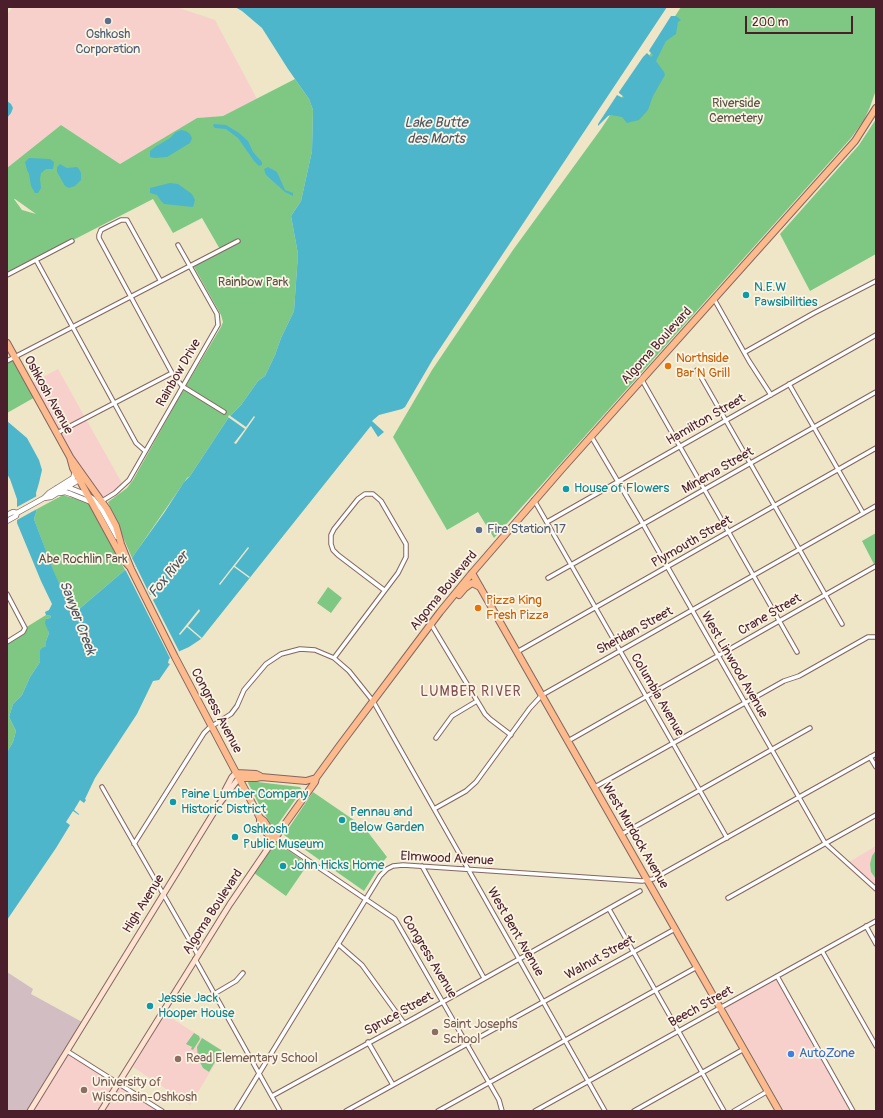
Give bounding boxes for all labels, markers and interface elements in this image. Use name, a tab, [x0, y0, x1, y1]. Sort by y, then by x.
scale bar	[747, 8, 855, 34]
text: 200 m	[752, 15, 788, 30]
marker: Oshkosh Corporation	[103, 16, 113, 26]
place label: Oshkosh Corporation	[76, 27, 140, 58]
park label: Riverside Cemetery	[709, 96, 763, 127]
water label: Lake Butte des Morts	[404, 115, 468, 148]
park label: Rainbow Park	[218, 275, 288, 291]
place label: N.E.W Pawsibilities	[754, 280, 817, 311]
marker: N.E.W Pawsibilities	[741, 290, 751, 300]
street label: Algoma Boulevard	[618, 304, 696, 388]
street label: Rainbow Drive	[153, 336, 205, 410]
place label: Northside Bar N Grill	[676, 351, 730, 382]
street label: Oshkosh Avenue	[20, 353, 76, 437]
marker: Northside Bar N Grill	[663, 361, 673, 371]
street label: Hamilton Street	[664, 391, 748, 449]
street label: Minerva Street	[679, 444, 757, 498]
place label: House of Flowers	[574, 481, 669, 497]
marker: House of Flowers	[561, 484, 571, 494]
street label: Plymouth Street	[649, 513, 735, 571]
place label: Fire Station 17	[487, 522, 566, 538]
marker: Fire Station 17	[474, 525, 484, 535]
street label: Algoma Boulevard	[407, 548, 481, 634]
water label: Fox River	[145, 549, 193, 601]
park label: Abe Rochlin Park	[38, 552, 128, 568]
water label: Sawyer Creek	[55, 579, 99, 657]
street label: Crane Street	[736, 591, 804, 639]
place label: Pizza King Fresh Pizza	[486, 593, 548, 624]
marker: Pizza King Fresh Pizza	[473, 603, 483, 613]
street label: Sheridan Street	[594, 604, 676, 658]
street label: West Linwood Avenue	[697, 609, 771, 721]
street label: Columbia Avenue	[627, 651, 687, 739]
street label: Congress Avenue	[187, 666, 245, 756]
district label: LUMBER RIVER	[420, 684, 522, 700]
street label: West Murdock Avenue	[598, 780, 672, 892]
place label: Paine Lumber Company Historic District	[181, 787, 308, 818]
marker: Paine Lumber Company Historic District	[168, 797, 178, 807]
place label: Pennau and Below Garden	[350, 805, 424, 836]
marker: Pennau and Below Garden	[337, 815, 347, 825]
place label: Oshkosh Public Museum	[243, 822, 324, 853]
marker: Oshkosh Public Museum	[230, 832, 240, 842]
street label: Elmwood Avenue	[400, 849, 494, 869]
place label: John Hicks Home	[291, 858, 384, 874]
marker: John Hicks Home	[278, 861, 288, 871]
street label: Algoma Boulevard	[180, 867, 246, 957]
street label: High Avenue	[120, 872, 168, 936]
street label: West Bent Avenue	[483, 885, 547, 979]
street label: Congress Avenue	[398, 913, 460, 1001]
street label: Walnut Street	[562, 932, 638, 984]
street label: Beech Street	[666, 983, 736, 1031]
street label: Spruce Street	[362, 989, 436, 1039]
place label: Jessie Jack Hooper House	[158, 991, 234, 1022]
marker: Jessie Jack Hooper House	[145, 1001, 155, 1011]
place label: Saint Josephs School	[443, 1017, 518, 1048]
marker: Saint Josephs School	[430, 1027, 440, 1037]
place label: AutoZone	[799, 1046, 855, 1062]
marker: AutoZone	[786, 1049, 796, 1059]
place label: Read Elementary School	[186, 1051, 318, 1067]
marker: Read Elementary School	[173, 1054, 183, 1064]
place label: University of Wisconsin-Oshkosh	[92, 1075, 197, 1106]
marker: University of Wisconsin-Oshkosh	[79, 1085, 89, 1095]

